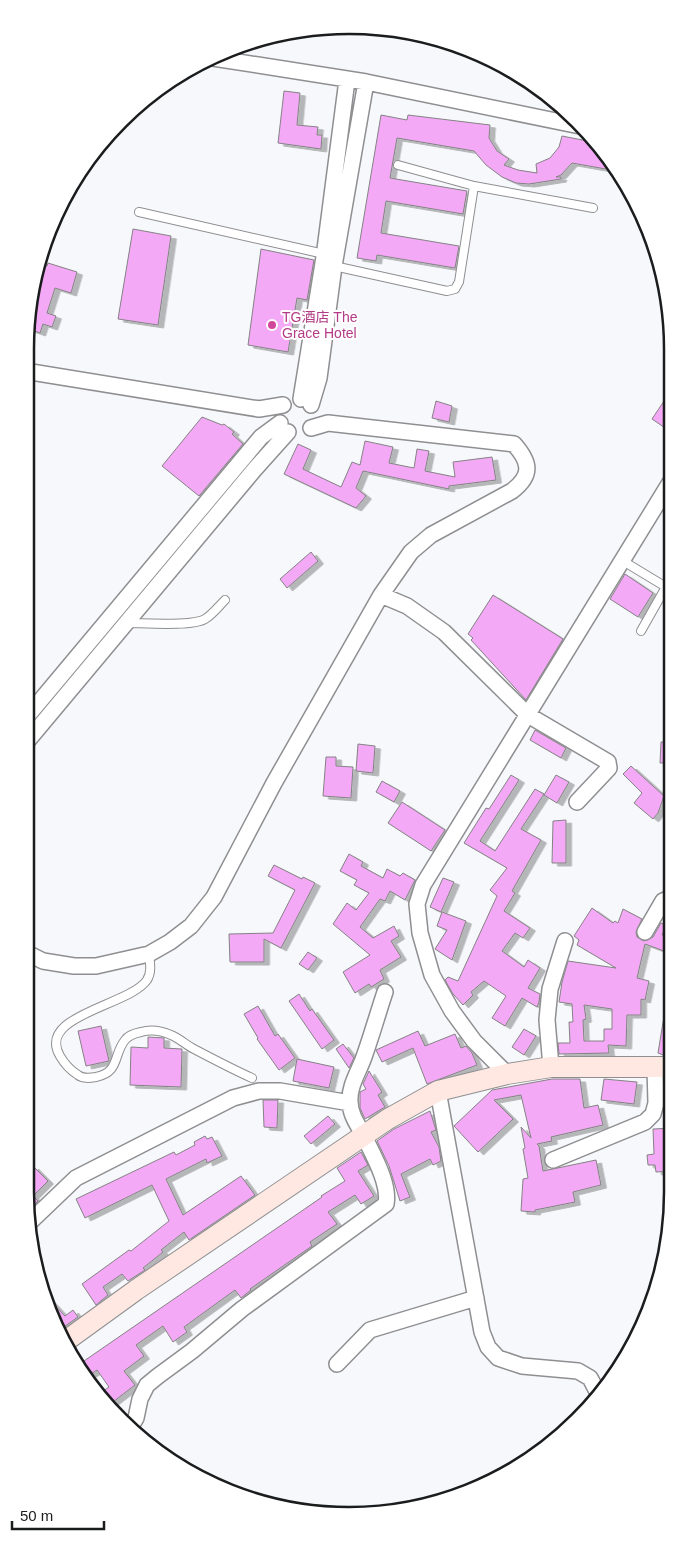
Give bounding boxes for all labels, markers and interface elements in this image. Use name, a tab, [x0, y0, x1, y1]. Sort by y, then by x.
place label: TG酒店 The Grace Hotel	[282, 309, 358, 341]
marker: TG酒店 The Grace Hotel	[266, 319, 278, 331]
scale bar	[12, 1498, 105, 1530]
text: 50 m	[20, 1507, 53, 1524]

